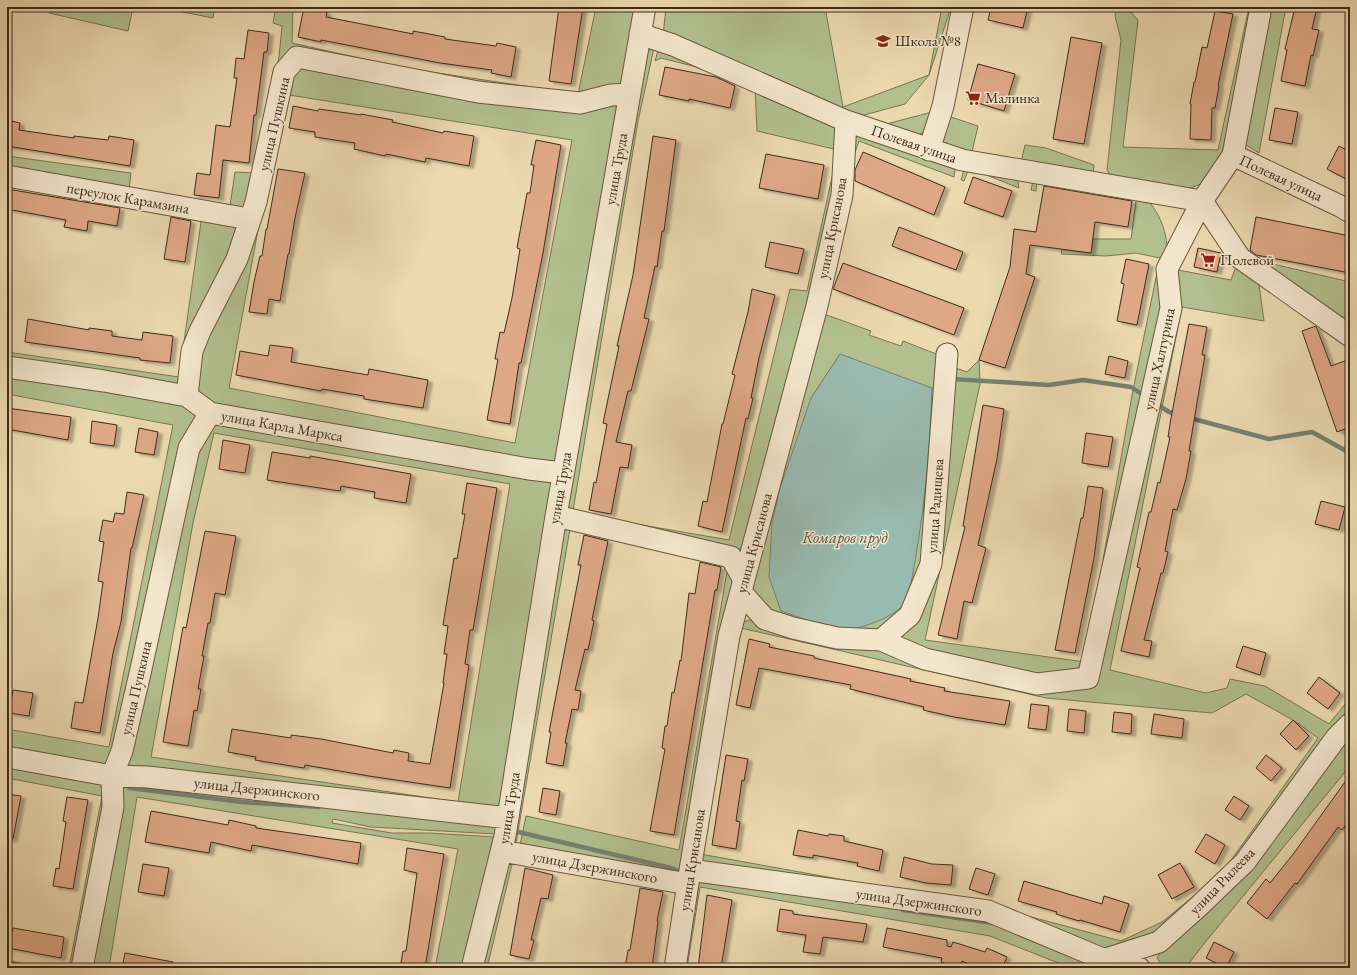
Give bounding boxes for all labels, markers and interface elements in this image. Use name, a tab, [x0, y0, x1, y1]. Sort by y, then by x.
place label: Школа №8	[895, 31, 961, 50]
school or university icon: Школа №8	[874, 32, 892, 50]
street label: улица Пушкина	[253, 75, 294, 173]
place label: Малинка	[985, 88, 1040, 107]
supermarket icon: Малинка	[964, 89, 982, 107]
street label: Полевая улица	[869, 120, 960, 167]
street label: улица Труда	[600, 131, 631, 207]
street label: Полевая улица	[1237, 150, 1326, 205]
street label: улица Крисанова	[812, 175, 851, 280]
street label: переулок Карамзина	[65, 177, 191, 218]
place label: Полевой	[1220, 250, 1274, 269]
supermarket icon: Полевой	[1199, 251, 1217, 269]
street label: улица Халтурина	[1138, 306, 1179, 412]
street label: улица Карла Маркса	[220, 405, 344, 446]
street label: улица Труда	[544, 450, 575, 526]
street label: улица Радищева	[922, 458, 947, 554]
street label: улица Крисанова	[731, 491, 776, 595]
water label: Комаров пруд	[801, 527, 888, 548]
street label: улица Пушкина	[115, 639, 156, 737]
street label: улица Труда	[493, 770, 524, 845]
street label: улица Дзержинского	[193, 772, 321, 805]
street label: улица Крисанова	[674, 808, 709, 912]
street label: улица Рылеева	[1185, 843, 1259, 918]
street label: улица Дзержинского	[531, 846, 659, 887]
street label: улица Дзержинского	[855, 883, 983, 920]

